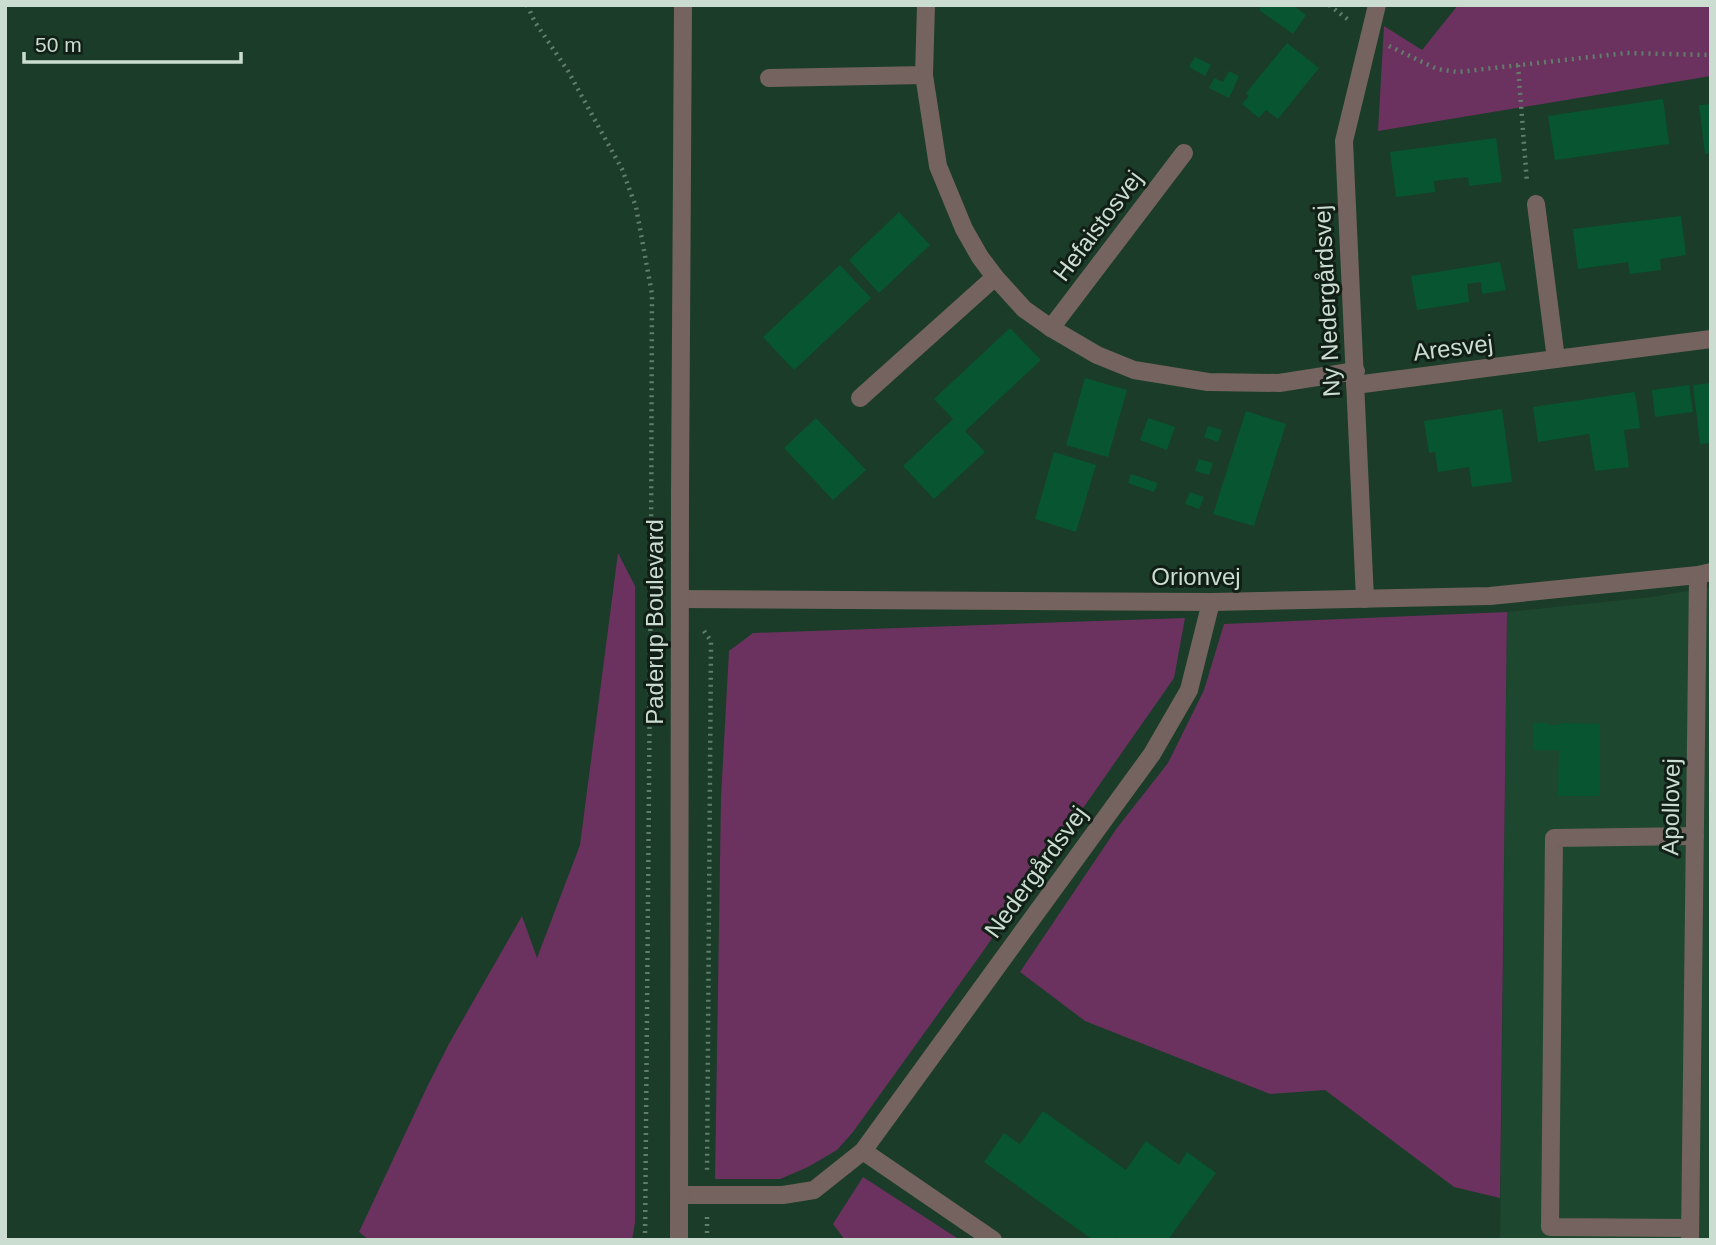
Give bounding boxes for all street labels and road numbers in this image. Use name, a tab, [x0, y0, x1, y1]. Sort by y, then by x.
street label: Hefaistosvej	[1047, 165, 1148, 286]
street label: Ny Nedergårdsvej	[1308, 204, 1345, 398]
street label: Aresvej	[1412, 329, 1494, 366]
street label: Paderup Boulevard	[641, 519, 668, 725]
street label: Orionvej	[1151, 563, 1241, 590]
street label: Apollovej	[1656, 758, 1685, 856]
street label: Nedergårdsvej	[979, 801, 1092, 943]

